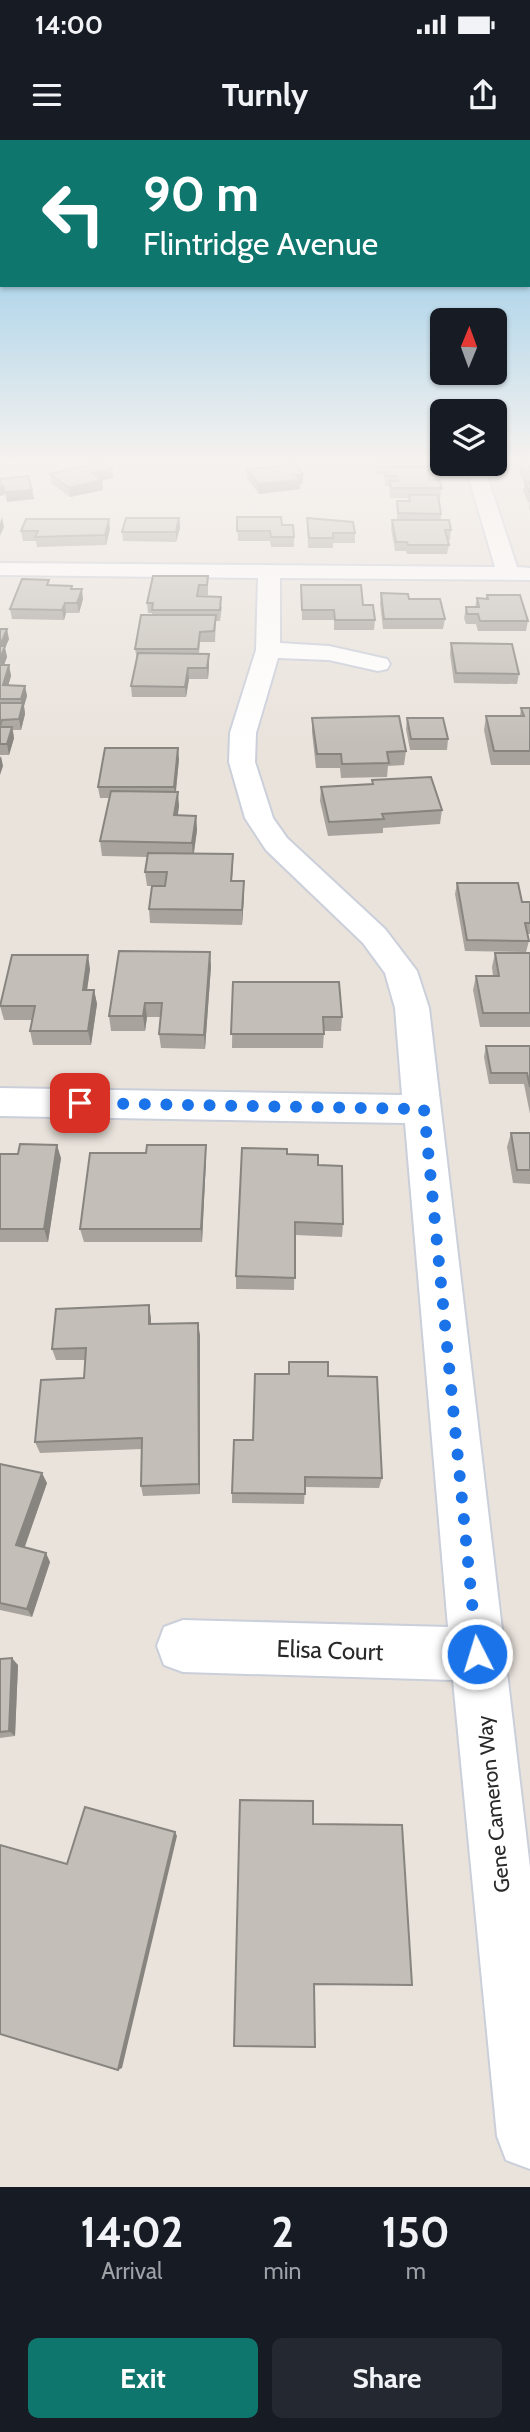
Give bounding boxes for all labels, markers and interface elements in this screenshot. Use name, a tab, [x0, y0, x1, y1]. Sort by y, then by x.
text: 14:00	[35, 9, 103, 41]
text: Turnly	[222, 75, 308, 114]
icon: menu	[28, 76, 66, 114]
icon: share	[464, 76, 502, 114]
text: 90 m	[143, 164, 259, 223]
icon: left	[28, 168, 119, 259]
text: Flintridge Avenue	[143, 224, 378, 263]
north arrow	[430, 308, 508, 385]
map controls	[430, 308, 507, 476]
button: layers	[430, 399, 507, 476]
pin	[50, 1073, 110, 1133]
icon: arrive	[61, 1084, 99, 1122]
position arrow	[440, 1617, 514, 1691]
street label: Elisa Court	[276, 1634, 384, 1666]
street label: Gene Cameron Way	[471, 1714, 515, 1894]
text: 14:02	[80, 2206, 183, 2258]
text: 2	[271, 2206, 294, 2258]
text: 150	[382, 2206, 450, 2258]
text: Arrival	[101, 2257, 162, 2285]
text: min	[264, 2257, 301, 2285]
text: m	[406, 2257, 426, 2285]
button: Exit	[28, 2338, 258, 2418]
button: Share	[272, 2338, 502, 2418]

